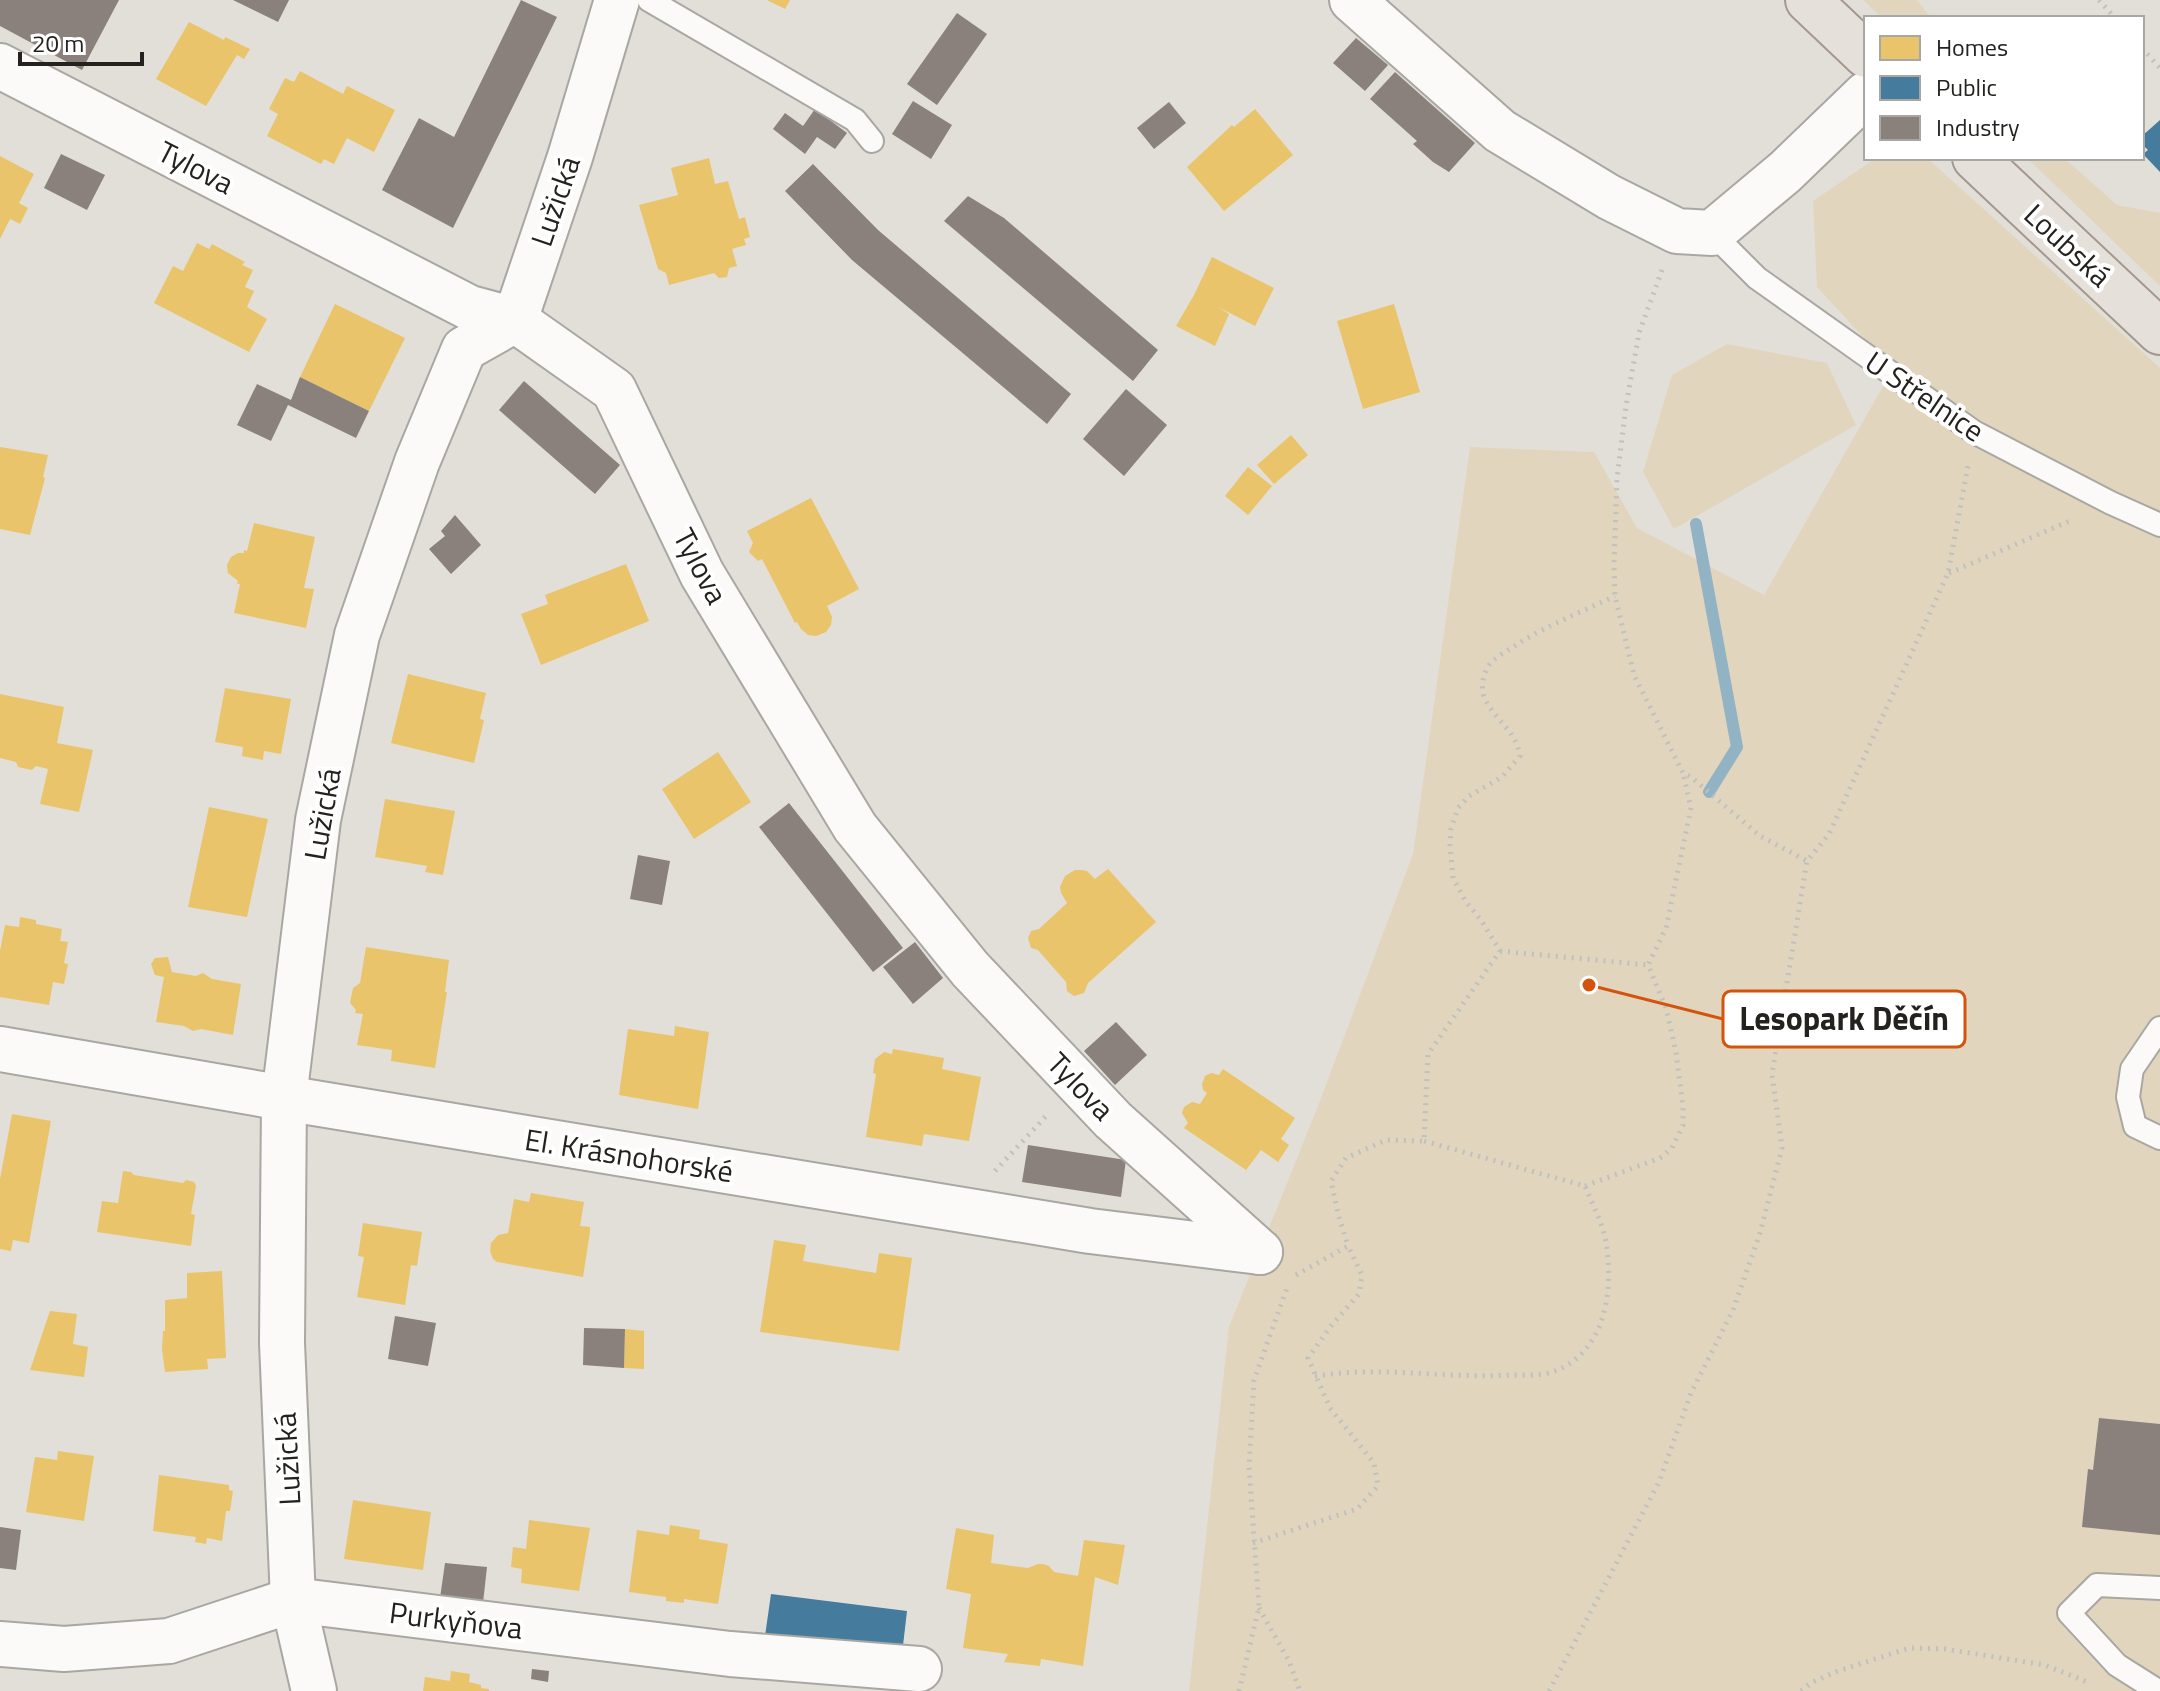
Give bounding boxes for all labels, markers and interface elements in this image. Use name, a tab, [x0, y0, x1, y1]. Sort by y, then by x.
scale bar	[20, 16, 142, 66]
legend	[1864, 16, 2144, 160]
text: 20 m	[32, 25, 84, 61]
text: Homes	[1936, 29, 2008, 65]
text: Public	[1936, 69, 1997, 105]
text: Industry	[1936, 109, 2020, 145]
street label: Tylova	[150, 128, 242, 206]
street label: Lužická	[518, 150, 592, 252]
street label: Loubská	[2014, 192, 2122, 298]
street label: U Střelnice	[1856, 339, 1994, 453]
street label: Tylova	[662, 520, 740, 612]
street label: Lužická	[291, 764, 353, 864]
callout: Lesopark Děčín	[1723, 991, 1965, 1047]
text: Lesopark Děčín	[1739, 994, 1949, 1042]
street label: Tylova	[1037, 1041, 1125, 1131]
street label: El. Krásnohorské	[522, 1116, 736, 1194]
street label: Lužická	[262, 1411, 312, 1507]
street label: Purkyňova	[387, 1589, 525, 1651]

